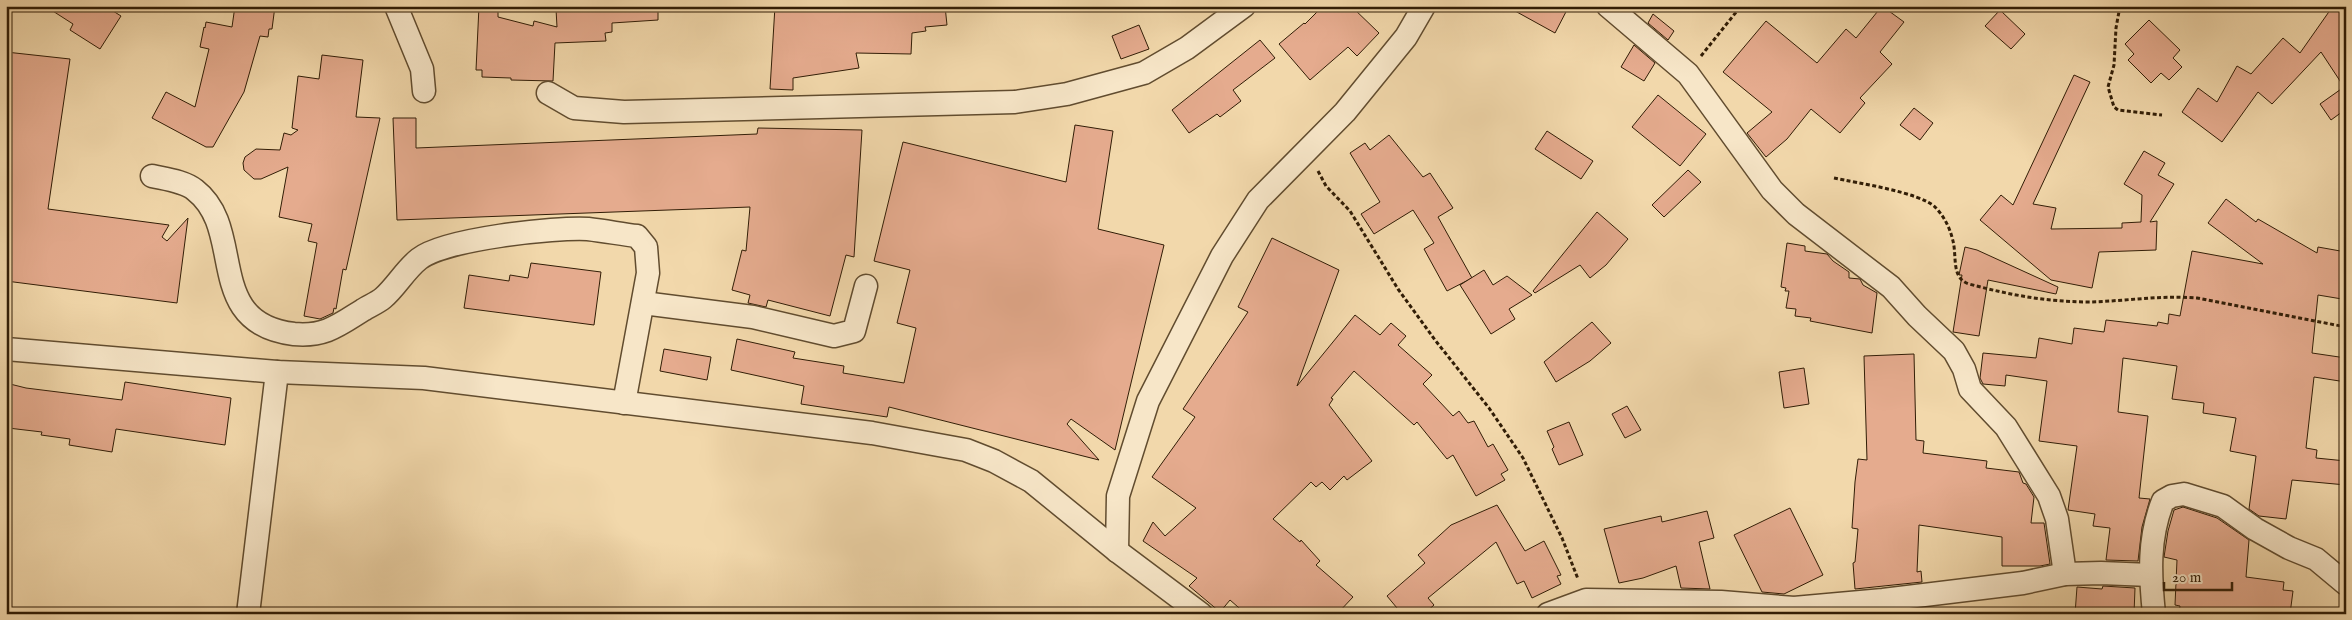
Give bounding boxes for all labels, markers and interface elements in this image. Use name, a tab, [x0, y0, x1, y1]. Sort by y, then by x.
scale bar	[2164, 560, 2232, 592]
text: 20 m	[2172, 568, 2202, 587]

